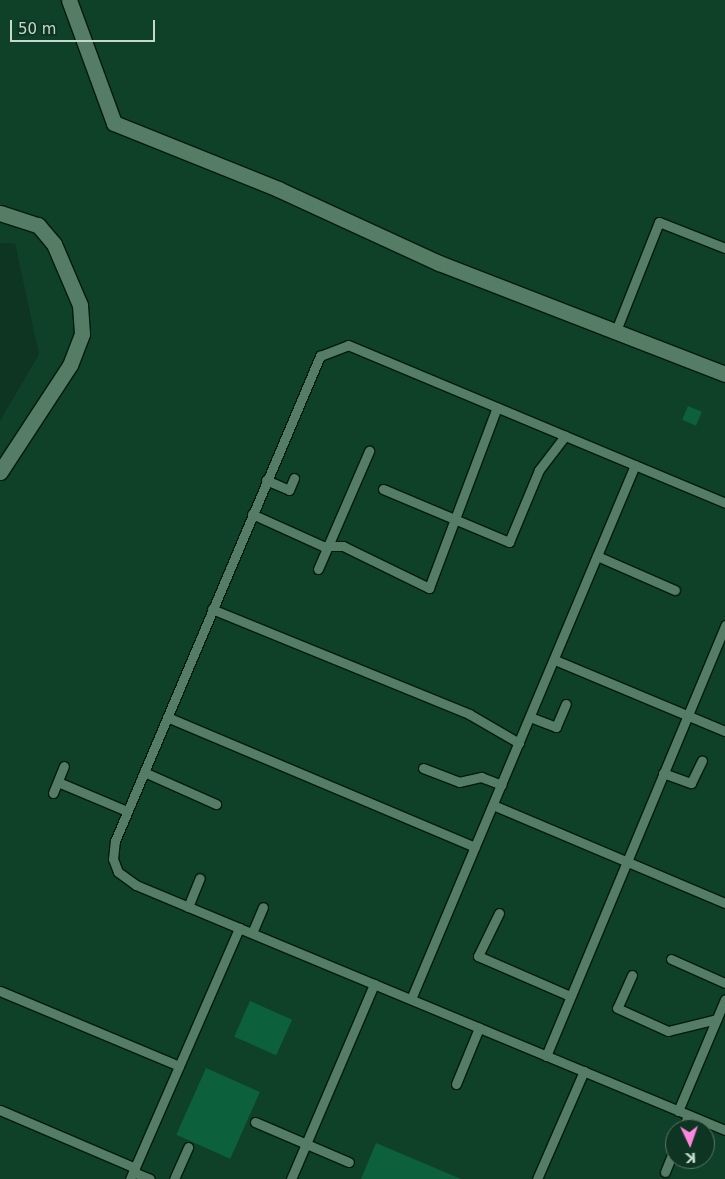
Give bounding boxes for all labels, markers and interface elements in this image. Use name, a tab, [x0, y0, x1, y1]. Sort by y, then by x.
scale bar	[12, 10, 158, 42]
text: 50 m	[18, 20, 56, 38]
north arrow	[665, 1119, 715, 1169]
text: K	[685, 1150, 697, 1166]

